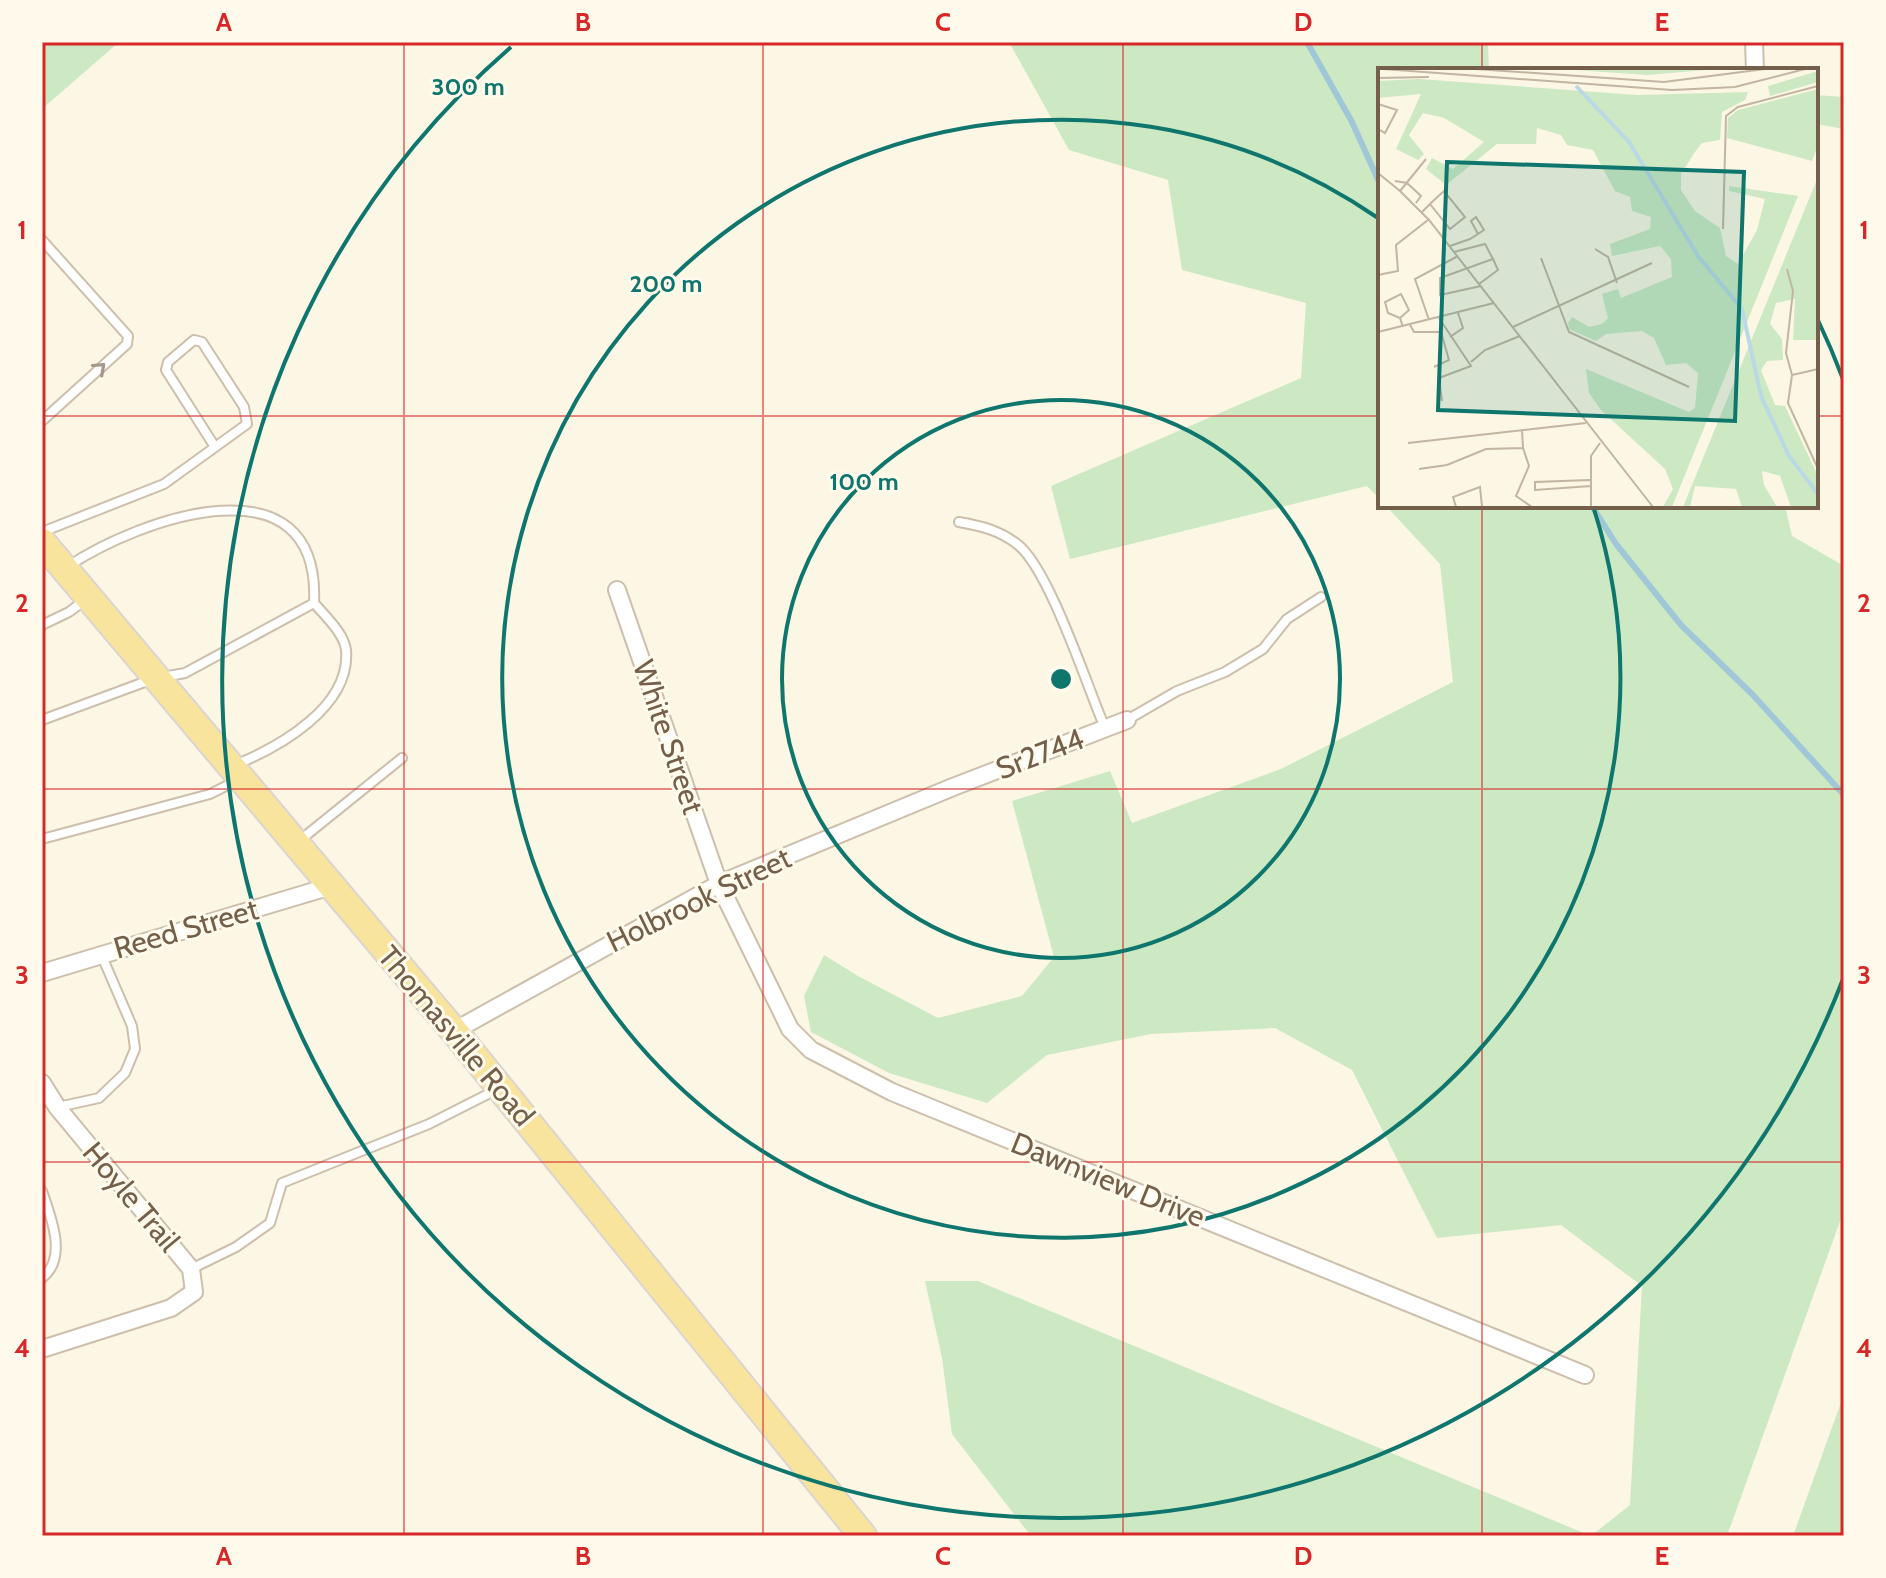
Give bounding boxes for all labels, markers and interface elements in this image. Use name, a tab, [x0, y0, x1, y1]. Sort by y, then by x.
text: A	[216, 6, 233, 38]
text: B	[575, 6, 591, 38]
text: C	[935, 6, 951, 38]
text: D	[1294, 6, 1312, 38]
text: E	[1655, 6, 1669, 38]
inset map	[1378, 68, 1818, 508]
text: 300 m	[431, 72, 505, 101]
text: 1	[17, 214, 27, 246]
text: 1	[1859, 214, 1869, 246]
text: 200 m	[630, 269, 702, 298]
one-way arrow	[91, 363, 105, 378]
text: 100 m	[829, 467, 899, 496]
text: 2	[15, 587, 29, 619]
text: 2	[1857, 587, 1871, 619]
street label: White Street	[625, 655, 712, 819]
centre of rings	[1047, 665, 1075, 693]
street label: Sr2744	[991, 720, 1089, 787]
street label: Holbrook Street	[601, 839, 797, 960]
street label: Reed Street	[109, 890, 262, 967]
street label: Thomasville Road	[370, 938, 543, 1133]
text: 3	[15, 959, 29, 991]
text: 3	[1857, 959, 1871, 991]
street label: Dawnview Drive	[1006, 1124, 1211, 1235]
street label: Hoyle Trail	[75, 1134, 188, 1259]
text: 4	[14, 1332, 30, 1364]
text: 4	[1856, 1332, 1872, 1364]
text: A	[216, 1540, 233, 1572]
text: B	[575, 1540, 591, 1572]
text: C	[935, 1540, 951, 1572]
text: D	[1294, 1540, 1312, 1572]
text: E	[1655, 1540, 1669, 1572]

